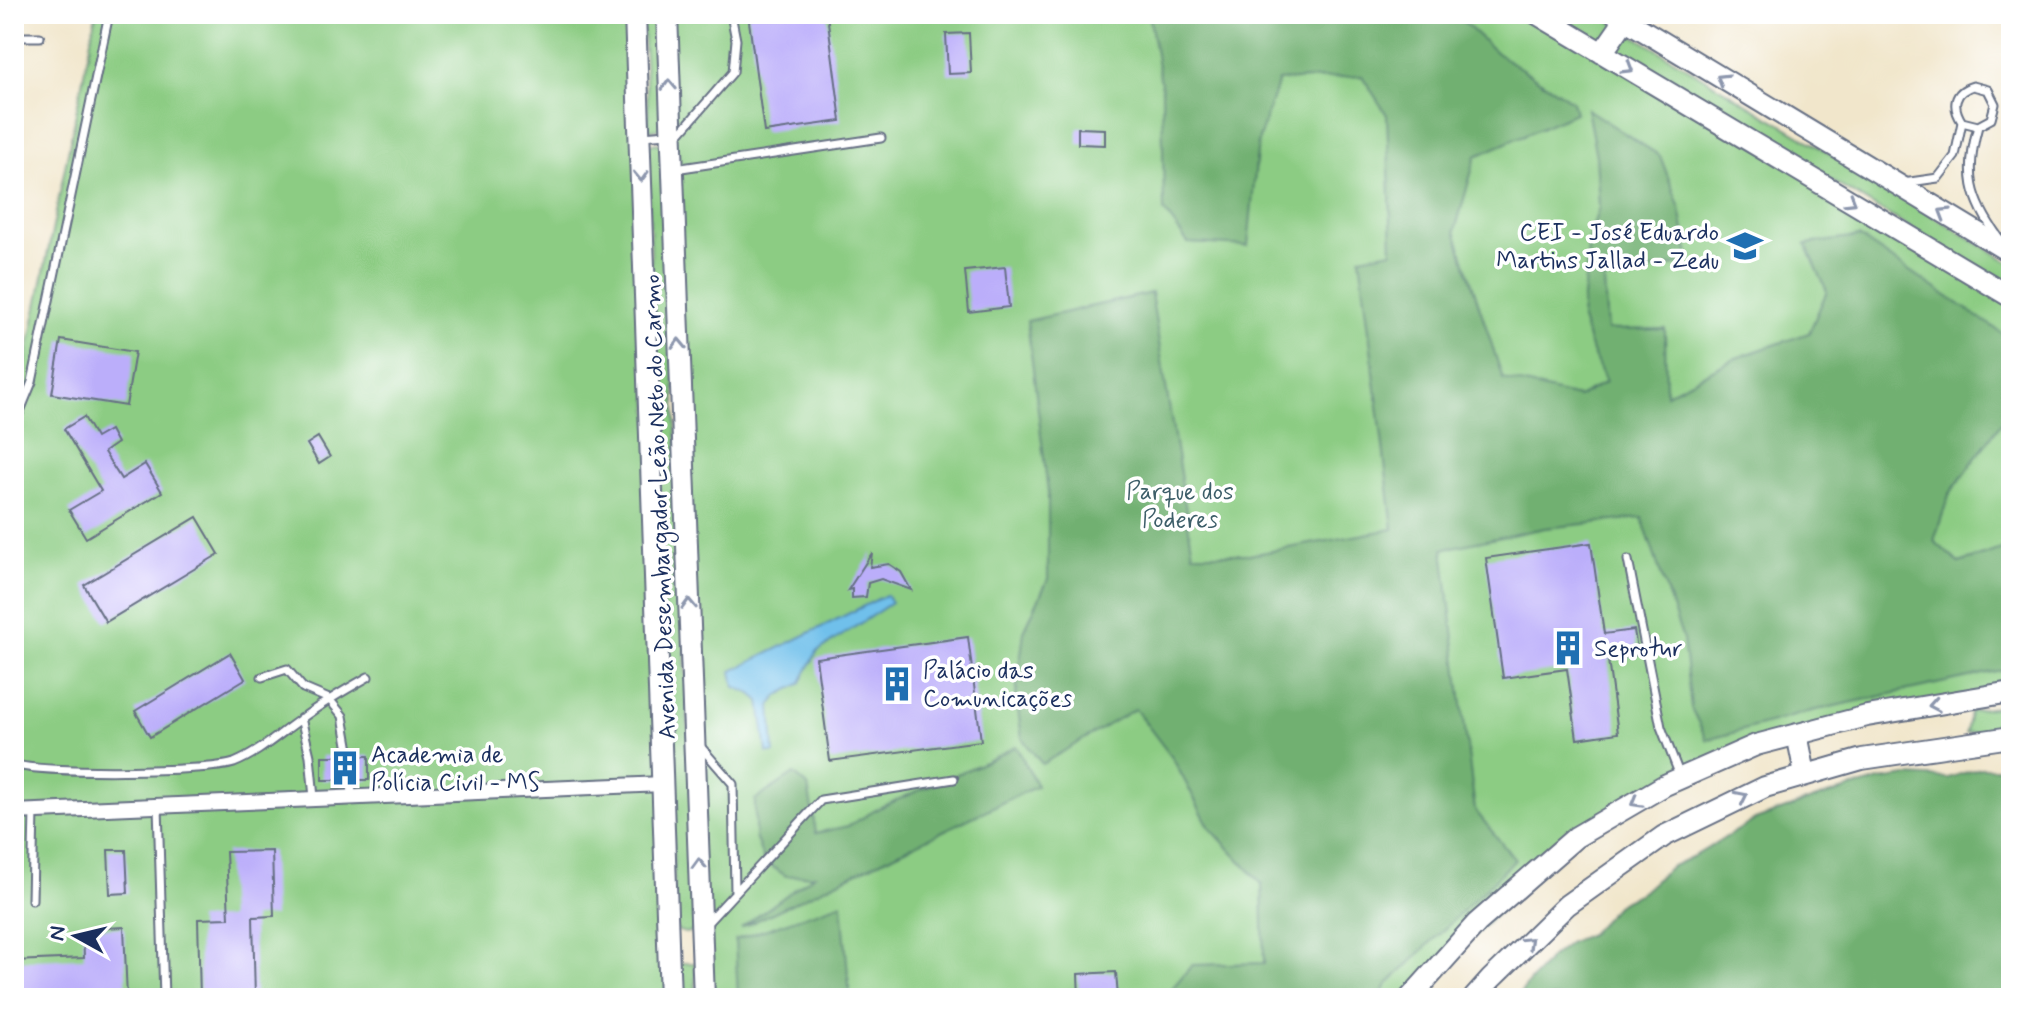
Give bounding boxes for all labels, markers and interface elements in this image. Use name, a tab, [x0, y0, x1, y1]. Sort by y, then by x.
one-way arrow	[1619, 58, 1634, 74]
one-way arrow	[1716, 74, 1730, 89]
one-way arrow	[661, 78, 678, 91]
one-way arrow	[632, 170, 649, 183]
one-way arrow	[1842, 192, 1857, 207]
one-way arrow	[1938, 208, 1953, 223]
place label: CEI - José Eduardo Martins Jallad - Zedu	[1496, 218, 1719, 277]
school or university icon: CEI - José Eduardo Martins Jallad - Zedu	[1726, 227, 1764, 265]
street label: Avenida Desembargador Leão Neto do Carmo	[637, 274, 686, 740]
one-way arrow	[671, 337, 688, 350]
park label: Parque dos Poderes	[1126, 477, 1234, 536]
one-way arrow	[680, 597, 697, 610]
building icon: Seprotur	[1549, 629, 1587, 667]
place label: Seprotur	[1594, 634, 1683, 665]
place label: Palácio das Comunicações	[923, 656, 1072, 715]
building icon: Palácio das Comunicações	[878, 665, 916, 703]
one-way arrow	[1927, 695, 1941, 712]
place label: Academia de Polícia Civil - MS	[371, 740, 540, 799]
building icon: Academia de Polícia Civil - MS	[326, 749, 364, 787]
one-way arrow	[1630, 792, 1645, 808]
one-way arrow	[1734, 792, 1749, 807]
one-way arrow	[690, 857, 707, 870]
north arrow	[36, 896, 116, 976]
text: N	[43, 924, 73, 943]
one-way arrow	[1519, 937, 1533, 951]

